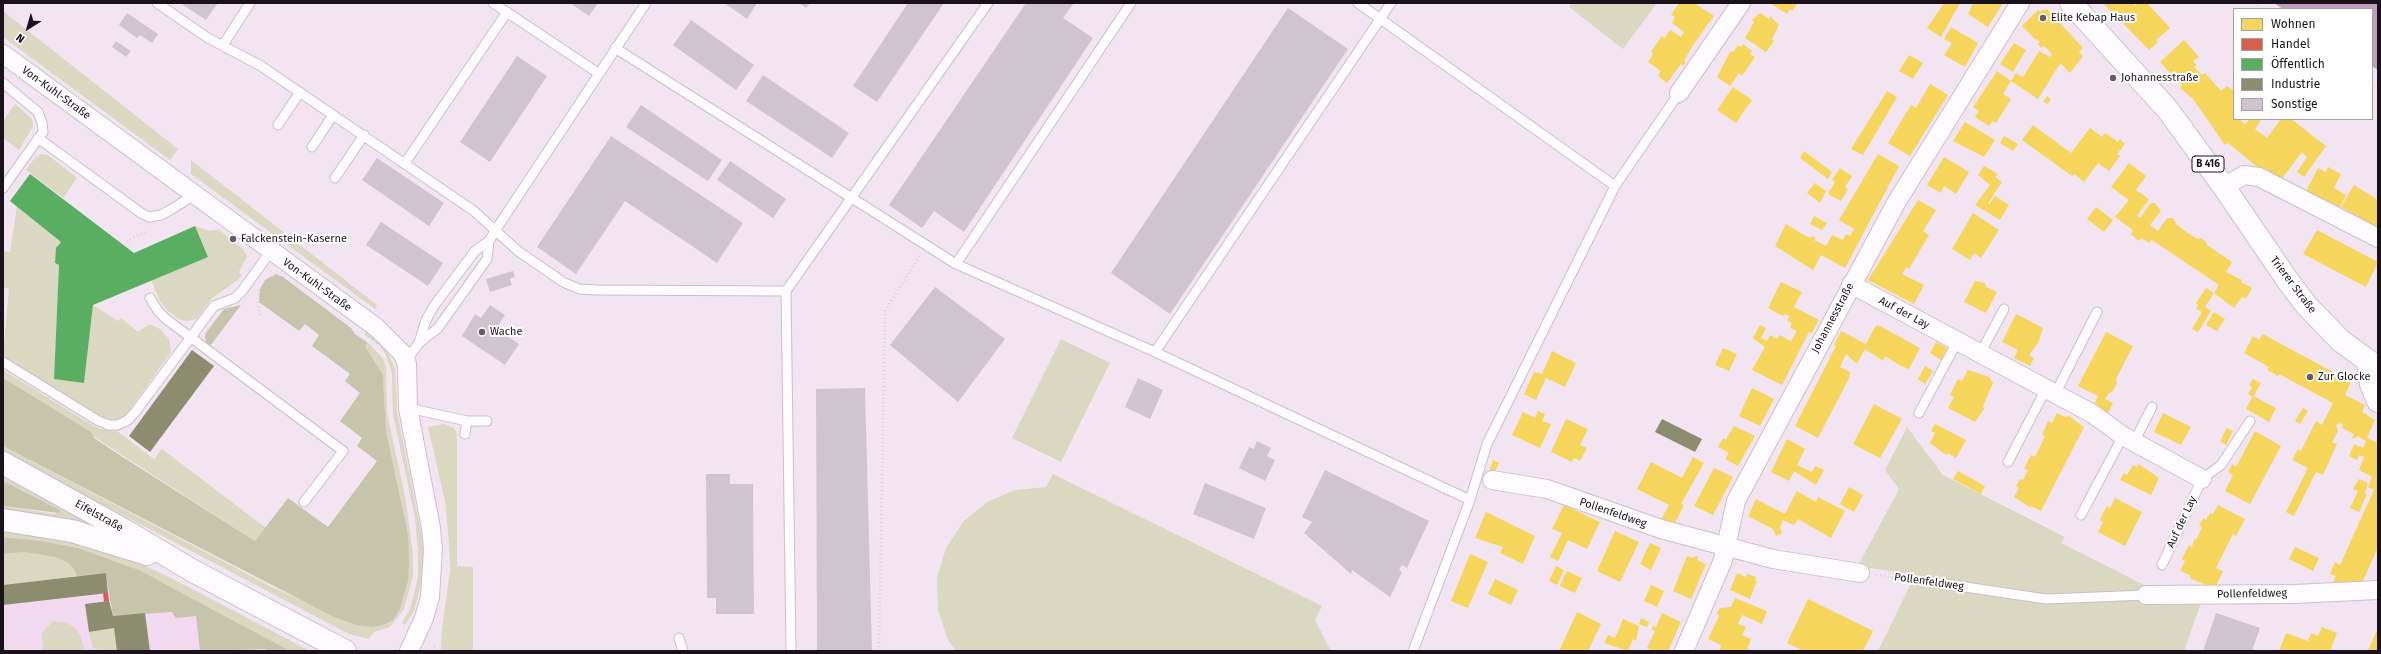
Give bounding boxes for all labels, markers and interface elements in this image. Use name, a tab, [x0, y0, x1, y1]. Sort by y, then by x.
north arrow	[8, 8, 48, 48]
legend	[2233, 8, 2373, 120]
place label: Elite Kebap Haus	[2051, 11, 2135, 25]
marker: Elite Kebap Haus	[2038, 13, 2048, 23]
text: Wohnen	[2271, 17, 2315, 31]
text: N	[14, 31, 27, 45]
text: Handel	[2271, 37, 2310, 51]
text: Öffentlich	[2271, 57, 2325, 71]
street label: Von-Kuhl-Straße	[19, 64, 93, 122]
place label: Johannesstraße	[2121, 71, 2199, 85]
marker: Johannesstraße	[2108, 73, 2118, 83]
text: Industrie	[2271, 77, 2320, 91]
text: Sonstige	[2271, 97, 2318, 111]
road number: B 416	[2192, 156, 2224, 172]
place label: Falckenstein-Kaserne	[241, 232, 347, 246]
marker: Falckenstein-Kaserne	[228, 234, 238, 244]
street label: Trierer Straße	[2267, 254, 2319, 316]
street label: Von-Kuhl-Straße	[280, 256, 354, 314]
street label: Johannesstraße	[1809, 281, 1857, 355]
street label: Auf der Lay	[1876, 294, 1932, 332]
place label: Wache	[490, 325, 522, 339]
marker: Wache	[477, 327, 487, 337]
place label: Zur Glocke	[2318, 370, 2370, 384]
marker: Zur Glocke	[2305, 372, 2315, 382]
street label: Auf der Lay	[2164, 494, 2200, 550]
street label: Pollenfeldweg	[1578, 495, 1648, 531]
street label: Eifelstraße	[73, 497, 125, 535]
street label: Pollenfeldweg	[1893, 571, 1965, 593]
street label: Pollenfeldweg	[2217, 587, 2287, 601]

